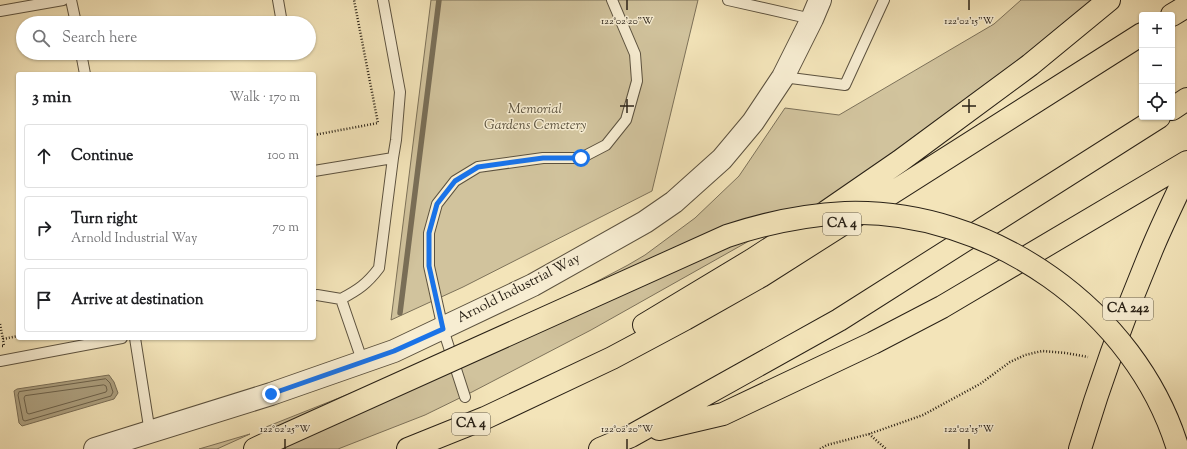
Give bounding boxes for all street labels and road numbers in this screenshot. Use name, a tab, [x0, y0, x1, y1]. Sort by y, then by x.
road number: CA 4	[823, 213, 861, 235]
street label: Arnold Industrial Way	[454, 249, 584, 329]
road number: CA 242	[1103, 298, 1153, 320]
road number: CA 4	[452, 413, 490, 435]

